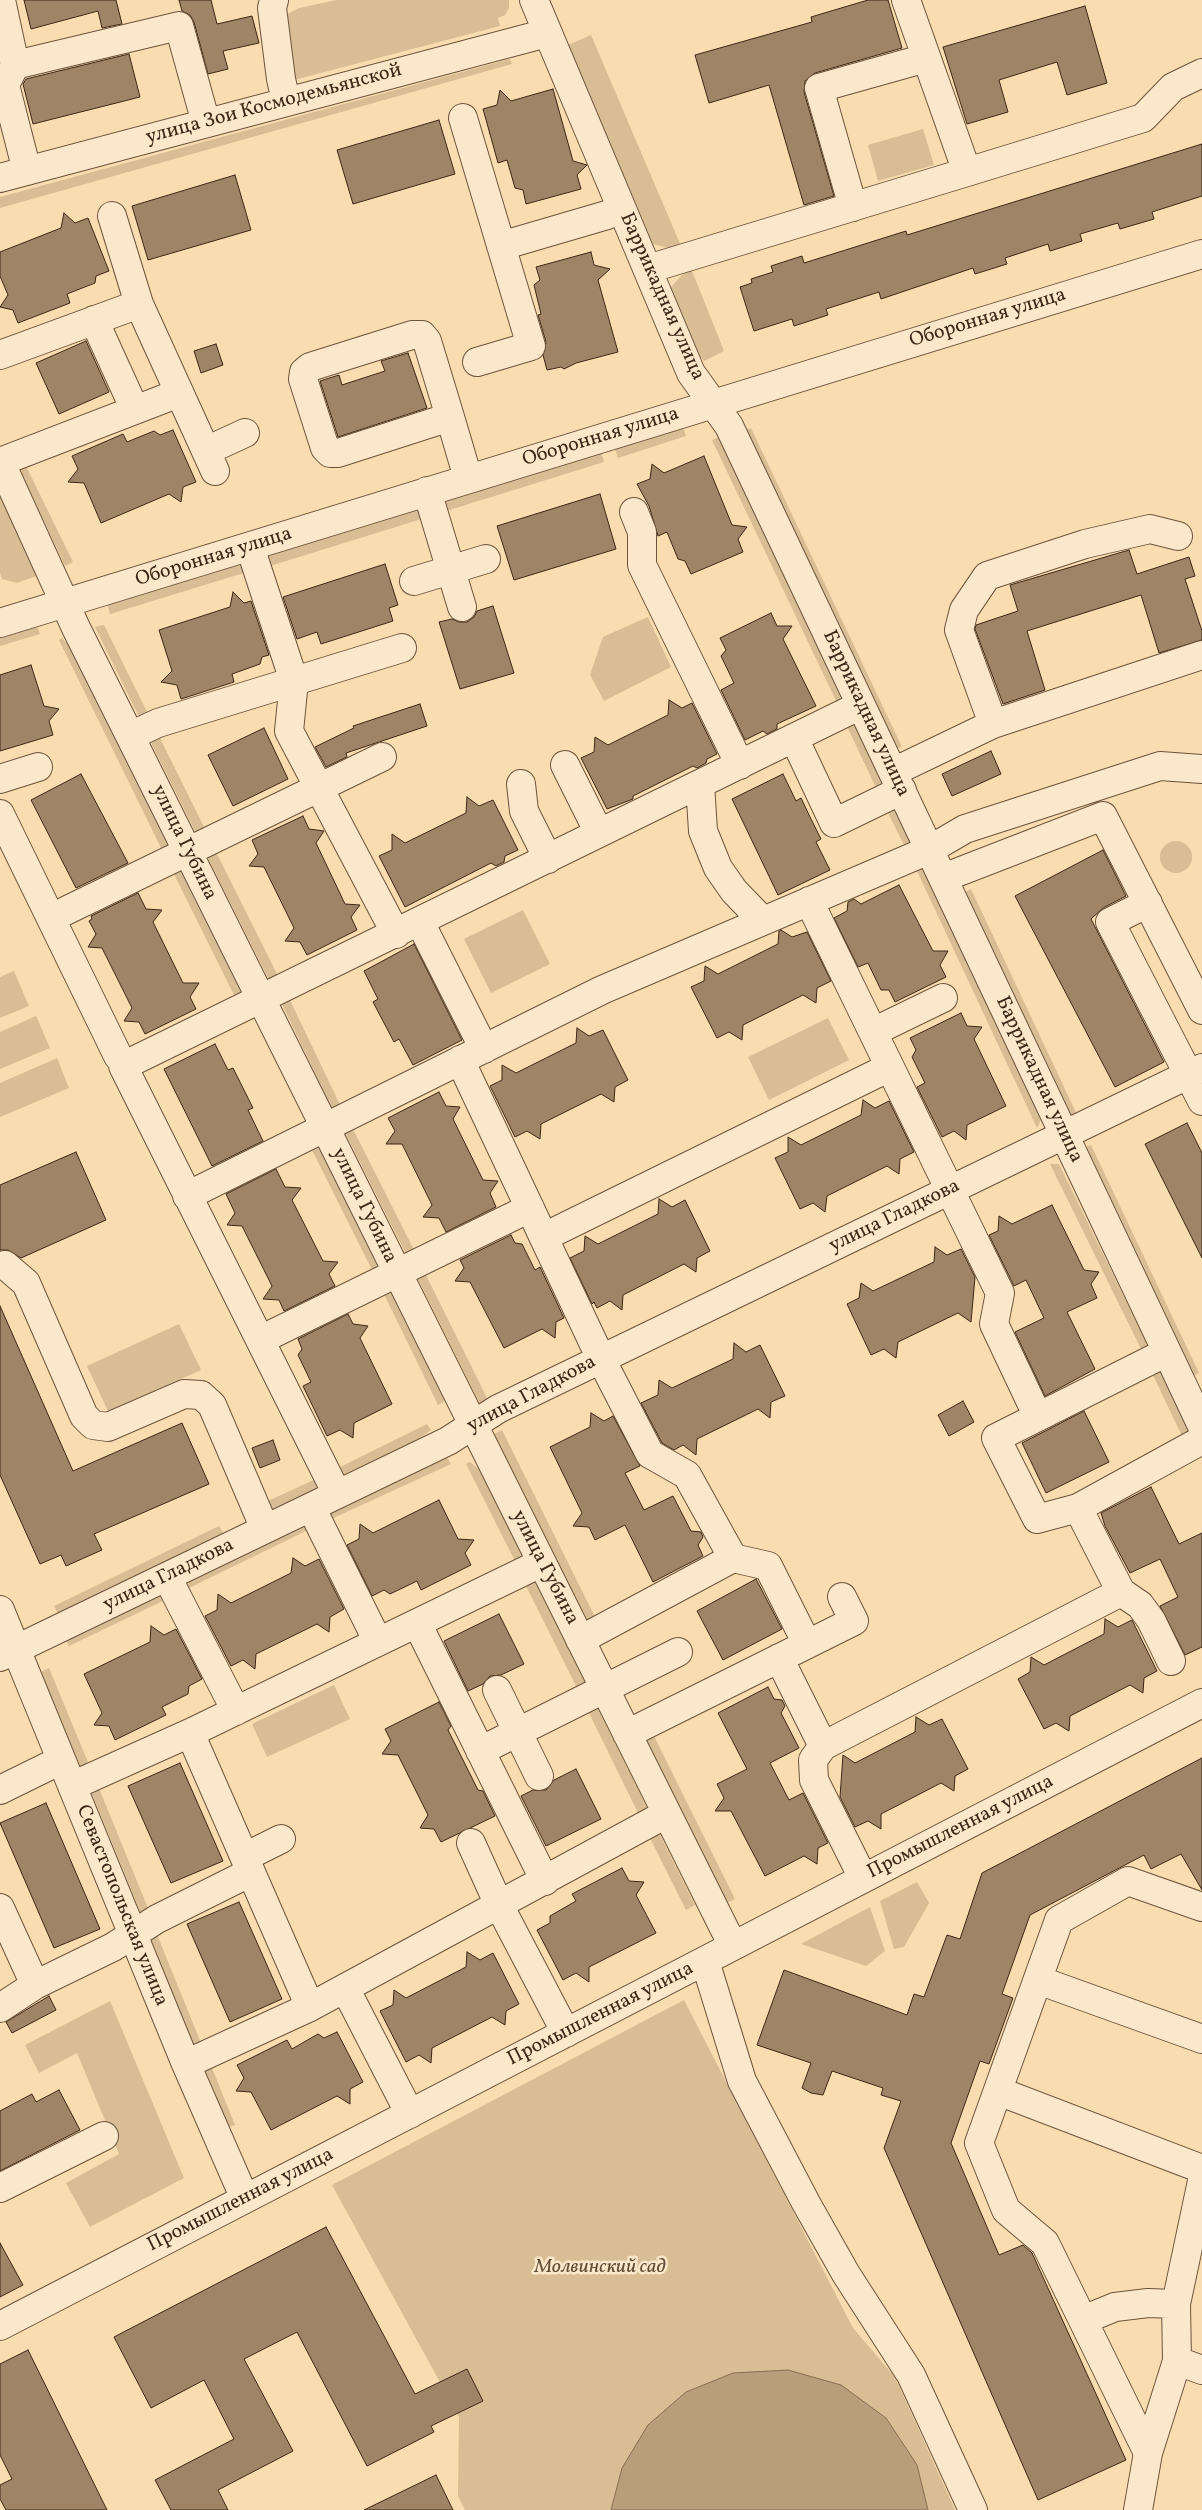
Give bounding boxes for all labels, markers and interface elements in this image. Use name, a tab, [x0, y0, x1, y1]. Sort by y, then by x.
street label: улица Зои Космодемьянской	[143, 59, 405, 151]
street label: Баррикадная улица	[613, 209, 709, 385]
street label: Оборонная улица	[907, 284, 1069, 354]
street label: Оборонная улица	[520, 403, 682, 473]
street label: Оборонная улица	[133, 523, 295, 593]
street label: Баррикадная улица	[816, 627, 914, 801]
street label: улица Губина	[145, 781, 221, 905]
street label: Баррикадная улица	[989, 993, 1087, 1167]
street label: улица Губина	[325, 1144, 401, 1268]
street label: улица Гладкова	[826, 1175, 964, 1259]
street label: улица Гладкова	[463, 1351, 601, 1439]
street label: улица Губина	[505, 1507, 583, 1629]
street label: улица Гладкова	[100, 1534, 238, 1618]
street label: Промышленная улица	[864, 1771, 1058, 1885]
street label: Севастопольская улица	[70, 1802, 172, 2010]
street label: Промышленная улица	[504, 1958, 698, 2072]
street label: Промышленная улица	[144, 2144, 338, 2258]
park label: Молвинский сад	[535, 2256, 665, 2280]

